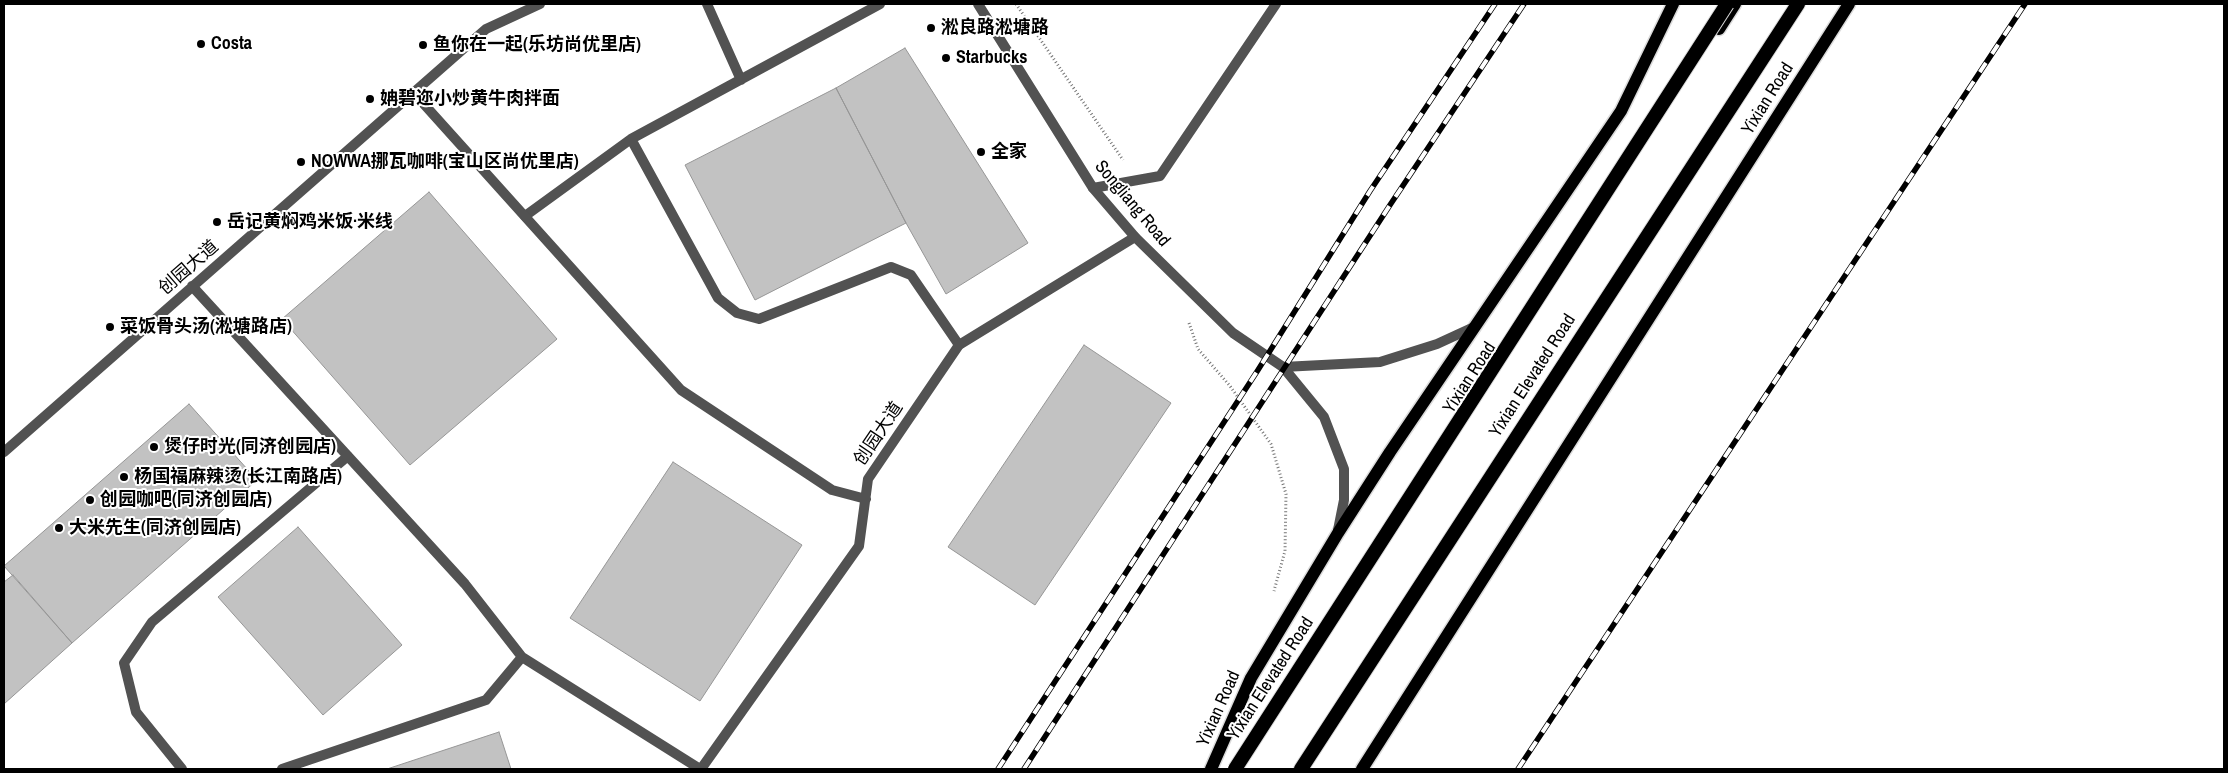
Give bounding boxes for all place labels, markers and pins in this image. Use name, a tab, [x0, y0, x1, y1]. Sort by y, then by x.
place label: 淞良路淞塘路	[941, 17, 1049, 39]
marker: 淞良路淞塘路	[925, 22, 937, 34]
place label: Costa	[211, 33, 252, 55]
place label: 鱼你在一起(乐坊尚优里店)	[433, 34, 641, 56]
marker: Costa	[195, 38, 207, 50]
marker: 鱼你在一起(乐坊尚优里店)	[417, 39, 429, 51]
place label: Starbucks	[956, 47, 1027, 69]
marker: Starbucks	[940, 52, 952, 64]
place label: 姌碧迩小炒黄牛肉拌面	[380, 88, 560, 110]
marker: 姌碧迩小炒黄牛肉拌面	[364, 93, 376, 105]
place label: 全家	[991, 141, 1027, 163]
marker: 全家	[975, 146, 987, 158]
place label: NOWWA挪瓦咖啡(宝山区尚优里店)	[311, 151, 579, 173]
marker: NOWWA挪瓦咖啡(宝山区尚优里店)	[295, 156, 307, 168]
place label: 岳记黄焖鸡米饭·米线	[227, 211, 393, 233]
marker: 岳记黄焖鸡米饭·米线	[211, 216, 223, 228]
place label: 菜饭骨头汤(淞塘路店)	[120, 316, 292, 338]
marker: 菜饭骨头汤(淞塘路店)	[104, 321, 116, 333]
place label: 煲仔时光(同济创园店)	[164, 436, 336, 458]
marker: 煲仔时光(同济创园店)	[148, 441, 160, 453]
place label: 杨国福麻辣烫(长江南路店)	[134, 466, 342, 488]
marker: 杨国福麻辣烫(长江南路店)	[118, 471, 130, 483]
place label: 创园咖吧(同济创园店)	[100, 489, 272, 511]
marker: 创园咖吧(同济创园店)	[84, 494, 96, 506]
place label: 大米先生(同济创园店)	[69, 517, 241, 539]
marker: 大米先生(同济创园店)	[53, 522, 65, 534]

